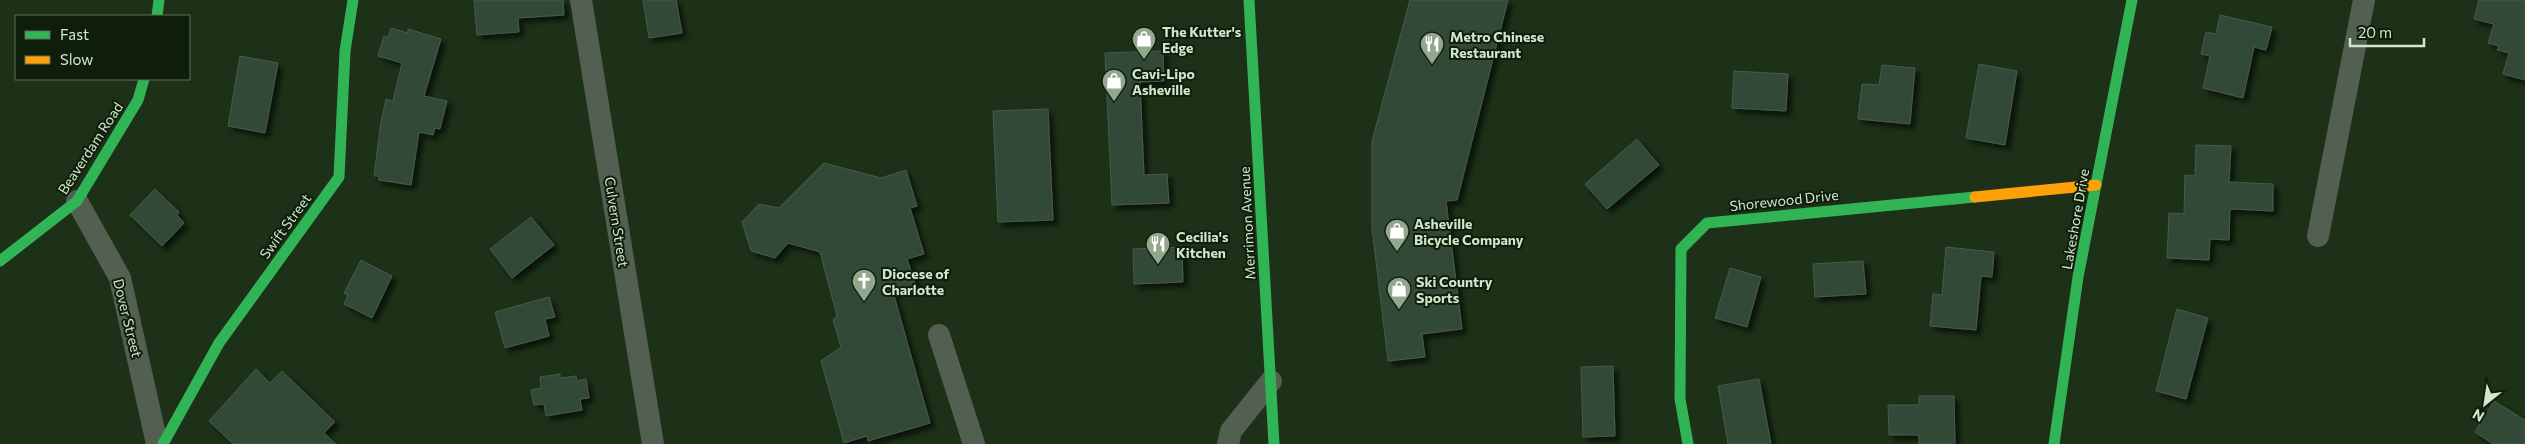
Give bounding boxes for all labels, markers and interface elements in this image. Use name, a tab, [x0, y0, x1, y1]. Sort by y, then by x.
legend	[15, 15, 190, 80]
scale bar	[2350, 15, 2424, 47]
place label: The Kutter's Edge	[1162, 23, 1242, 56]
text: 20 m	[2358, 23, 2392, 41]
text: Fast	[60, 25, 89, 43]
shop icon: The Kutter's Edge	[1131, 26, 1157, 60]
place label: Metro Chinese Restaurant	[1450, 28, 1544, 61]
restaurant icon: Metro Chinese Restaurant	[1419, 31, 1445, 65]
text: Slow	[60, 50, 93, 68]
place label: Cavi-Lipo Asheville	[1132, 65, 1195, 98]
shop icon: Cavi-Lipo Asheville	[1101, 68, 1127, 102]
street label: Beaverdam Road	[54, 99, 126, 197]
street label: Merrimon Avenue	[1236, 166, 1258, 280]
street label: Lakeshore Drive	[2058, 167, 2092, 271]
street label: Culvern Street	[601, 176, 633, 269]
street label: Shorewood Drive	[1729, 186, 1839, 214]
street label: Swift Street	[256, 190, 314, 262]
place label: Asheville Bicycle Company	[1414, 215, 1524, 248]
shop icon: Asheville Bicycle Company	[1384, 218, 1410, 252]
place label: Cecilia's Kitchen	[1176, 228, 1229, 261]
restaurant icon: Cecilia's Kitchen	[1145, 231, 1171, 265]
place label: Diocese of Charlotte	[882, 265, 950, 298]
church icon: Diocese of Charlotte	[851, 268, 877, 302]
place label: Ski Country Sports	[1416, 273, 1493, 306]
shop icon: Ski Country Sports	[1386, 276, 1412, 310]
street label: Dover Street	[110, 277, 146, 359]
north arrow	[2460, 379, 2510, 429]
text: N	[2469, 406, 2487, 426]

